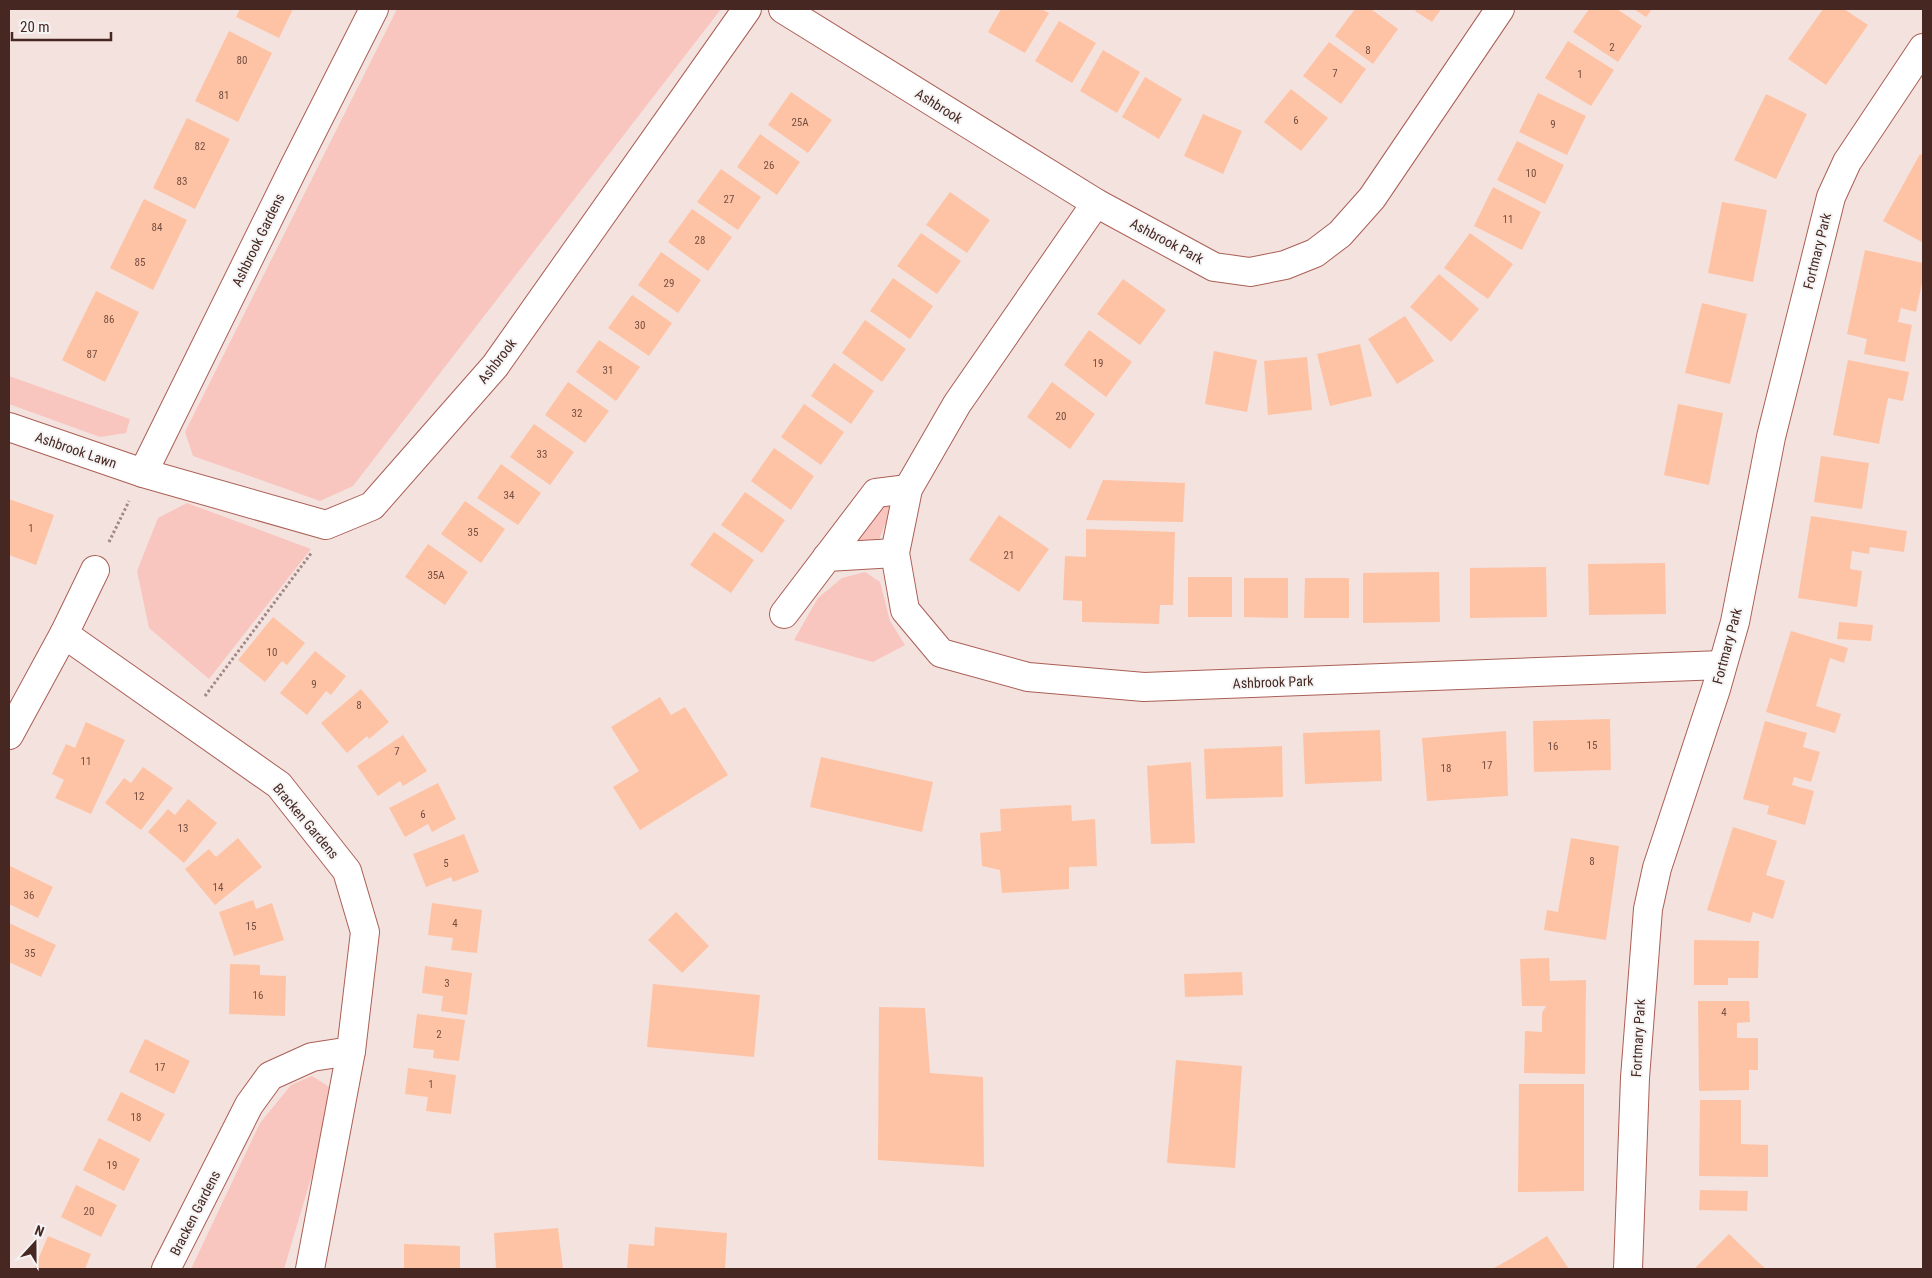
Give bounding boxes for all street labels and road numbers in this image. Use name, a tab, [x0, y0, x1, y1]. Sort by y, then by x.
street label: Ashbrook	[912, 85, 966, 127]
street label: Ashbrook Gardens	[229, 191, 287, 289]
street label: Fortmary Park	[1800, 211, 1834, 291]
street label: Ashbrook Park	[1128, 215, 1207, 267]
street label: Ashbrook	[474, 335, 520, 387]
street label: Ashbrook Lawn	[33, 429, 119, 471]
street label: Fortmary Park	[1709, 606, 1745, 686]
street label: Ashbrook Park	[1232, 673, 1314, 691]
street label: Bracken Gardens	[270, 780, 342, 862]
street label: Fortmary Park	[1628, 998, 1648, 1077]
street label: Bracken Gardens	[167, 1168, 223, 1258]

